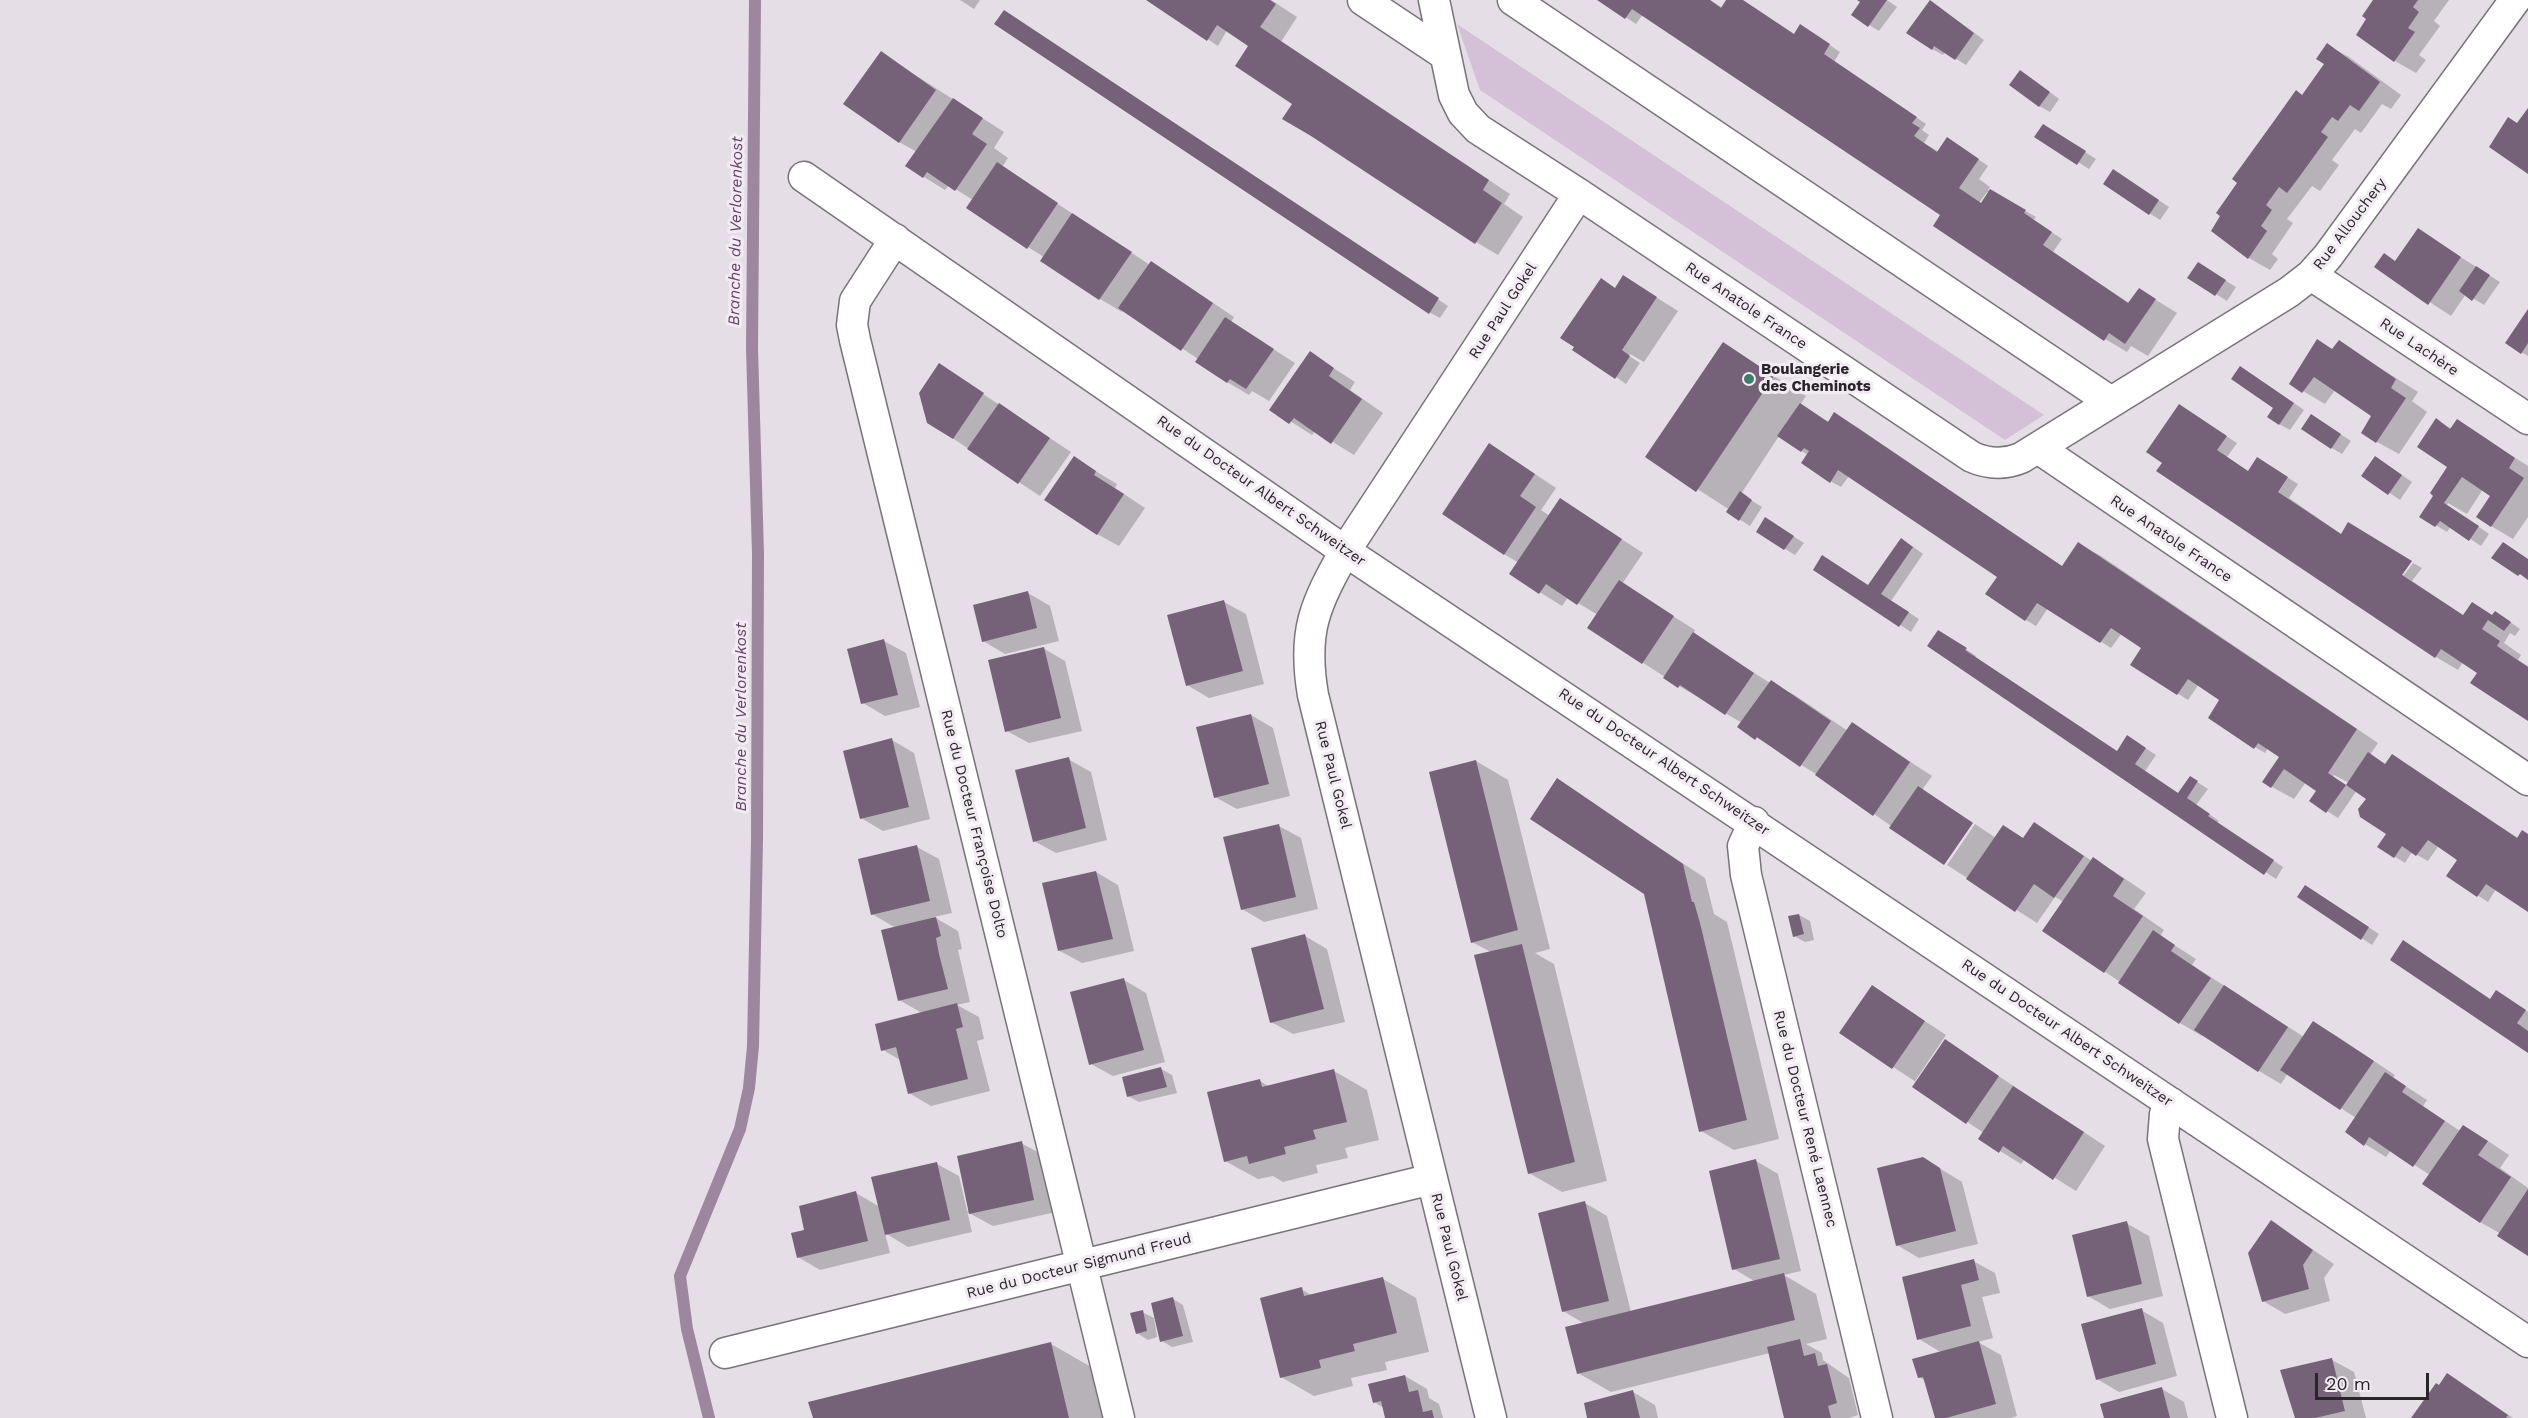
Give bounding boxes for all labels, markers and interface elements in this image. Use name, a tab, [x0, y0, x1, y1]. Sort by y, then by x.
water label: Branche du Verlorenkost	[725, 136, 747, 326]
street label: Rue Allouchery	[2310, 175, 2390, 273]
street label: Rue Anatole France	[1682, 259, 1810, 353]
street label: Rue Paul Gokel	[1465, 260, 1541, 362]
street label: Rue Lachère	[2376, 314, 2462, 380]
place label: Boulangerie des Cheminots	[1761, 361, 1871, 396]
marker: Boulangerie des Cheminots	[1742, 372, 1756, 386]
street label: Rue du Docteur Albert Schweitzer	[1153, 412, 1369, 570]
street label: Rue Anatole France	[2107, 492, 2235, 586]
water label: Branche du Verlorenkost	[731, 622, 751, 812]
street label: Rue du Docteur Albert Schweitzer	[1555, 684, 1773, 840]
street label: Rue du Docteur Françoise Dolto	[937, 708, 1011, 940]
street label: Rue Paul Gokel	[1311, 719, 1355, 831]
street label: Rue du Docteur Albert Schweitzer	[1958, 955, 2176, 1111]
street label: Rue du Docteur René Laennec	[1769, 1008, 1841, 1230]
street label: Rue Paul Gokel	[1427, 1191, 1471, 1303]
street label: Rue du Docteur Sigmund Freud	[965, 1229, 1193, 1303]
scale bar	[2318, 1361, 2432, 1399]
text: 20 m	[2326, 1373, 2371, 1394]

